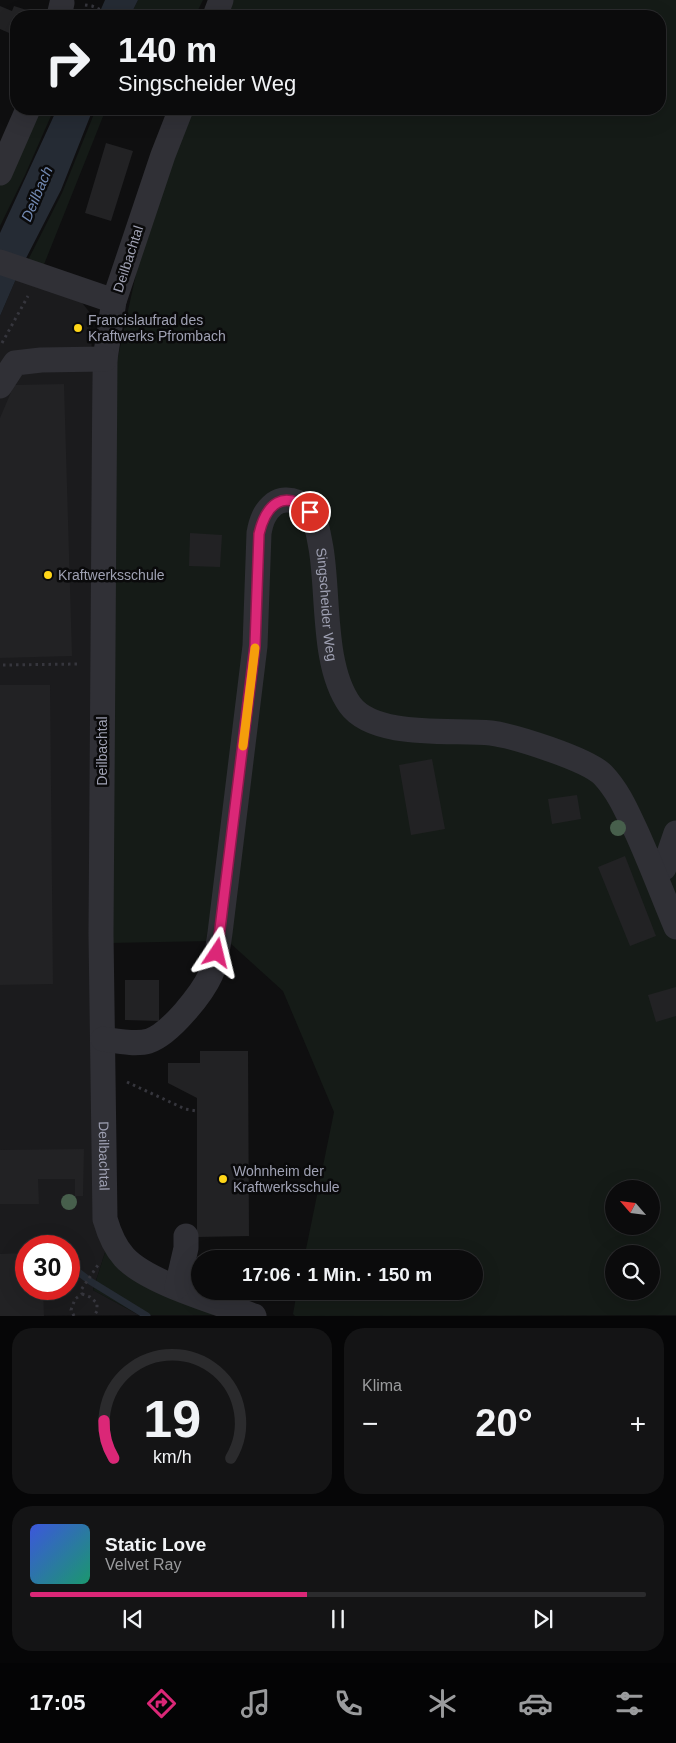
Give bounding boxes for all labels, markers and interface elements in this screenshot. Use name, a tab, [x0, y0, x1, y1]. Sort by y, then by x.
icon: right	[35, 30, 100, 95]
text: 140 m	[118, 30, 217, 69]
text: Singscheider Weg	[118, 71, 296, 96]
water label: Deilbach	[17, 164, 56, 224]
street label: Deilbachtal	[110, 224, 146, 294]
place label: Francislaufrad des Kraftwerks Pfrombach	[88, 312, 226, 344]
marker: Francislaufrad des Kraftwerks Pfrombach	[72, 322, 84, 334]
pin	[289, 491, 331, 533]
icon: arrive	[296, 498, 324, 526]
street label: Singscheider Weg	[313, 547, 340, 662]
place label: Kraftwerksschule	[58, 567, 165, 583]
marker: Kraftwerksschule	[42, 569, 54, 581]
street label: Deilbachtal	[94, 716, 110, 786]
position arrow	[190, 926, 242, 978]
street label: Deilbachtal	[96, 1121, 113, 1191]
place label: Wohnheim der Kraftwerksschule	[233, 1163, 340, 1195]
marker: Wohnheim der Kraftwerksschule	[217, 1173, 229, 1185]
north arrow	[605, 1180, 660, 1235]
map controls	[605, 1180, 660, 1300]
speed limit sign: 30	[15, 1235, 80, 1300]
button: search	[605, 1245, 660, 1300]
text: 17:06 · 1 Min. · 150 m	[242, 1264, 432, 1285]
text: Klima	[362, 1377, 402, 1394]
text: 19	[143, 1390, 201, 1448]
text: 20°	[475, 1402, 533, 1444]
text: −	[362, 1408, 378, 1439]
text: +	[630, 1408, 646, 1439]
text: km/h	[153, 1447, 191, 1467]
text: Static Love	[105, 1534, 206, 1555]
text: Velvet Ray	[105, 1556, 181, 1573]
icon: previous	[119, 1605, 147, 1633]
icon: pause	[324, 1605, 352, 1633]
icon: next	[529, 1605, 557, 1633]
icon: directions	[144, 1686, 179, 1721]
icon: music	[238, 1686, 273, 1721]
icon: phone	[331, 1686, 366, 1721]
icon: climate	[425, 1686, 460, 1721]
icon: car	[518, 1686, 553, 1721]
icon: filters	[612, 1686, 647, 1721]
text: 17:05	[29, 1690, 86, 1715]

